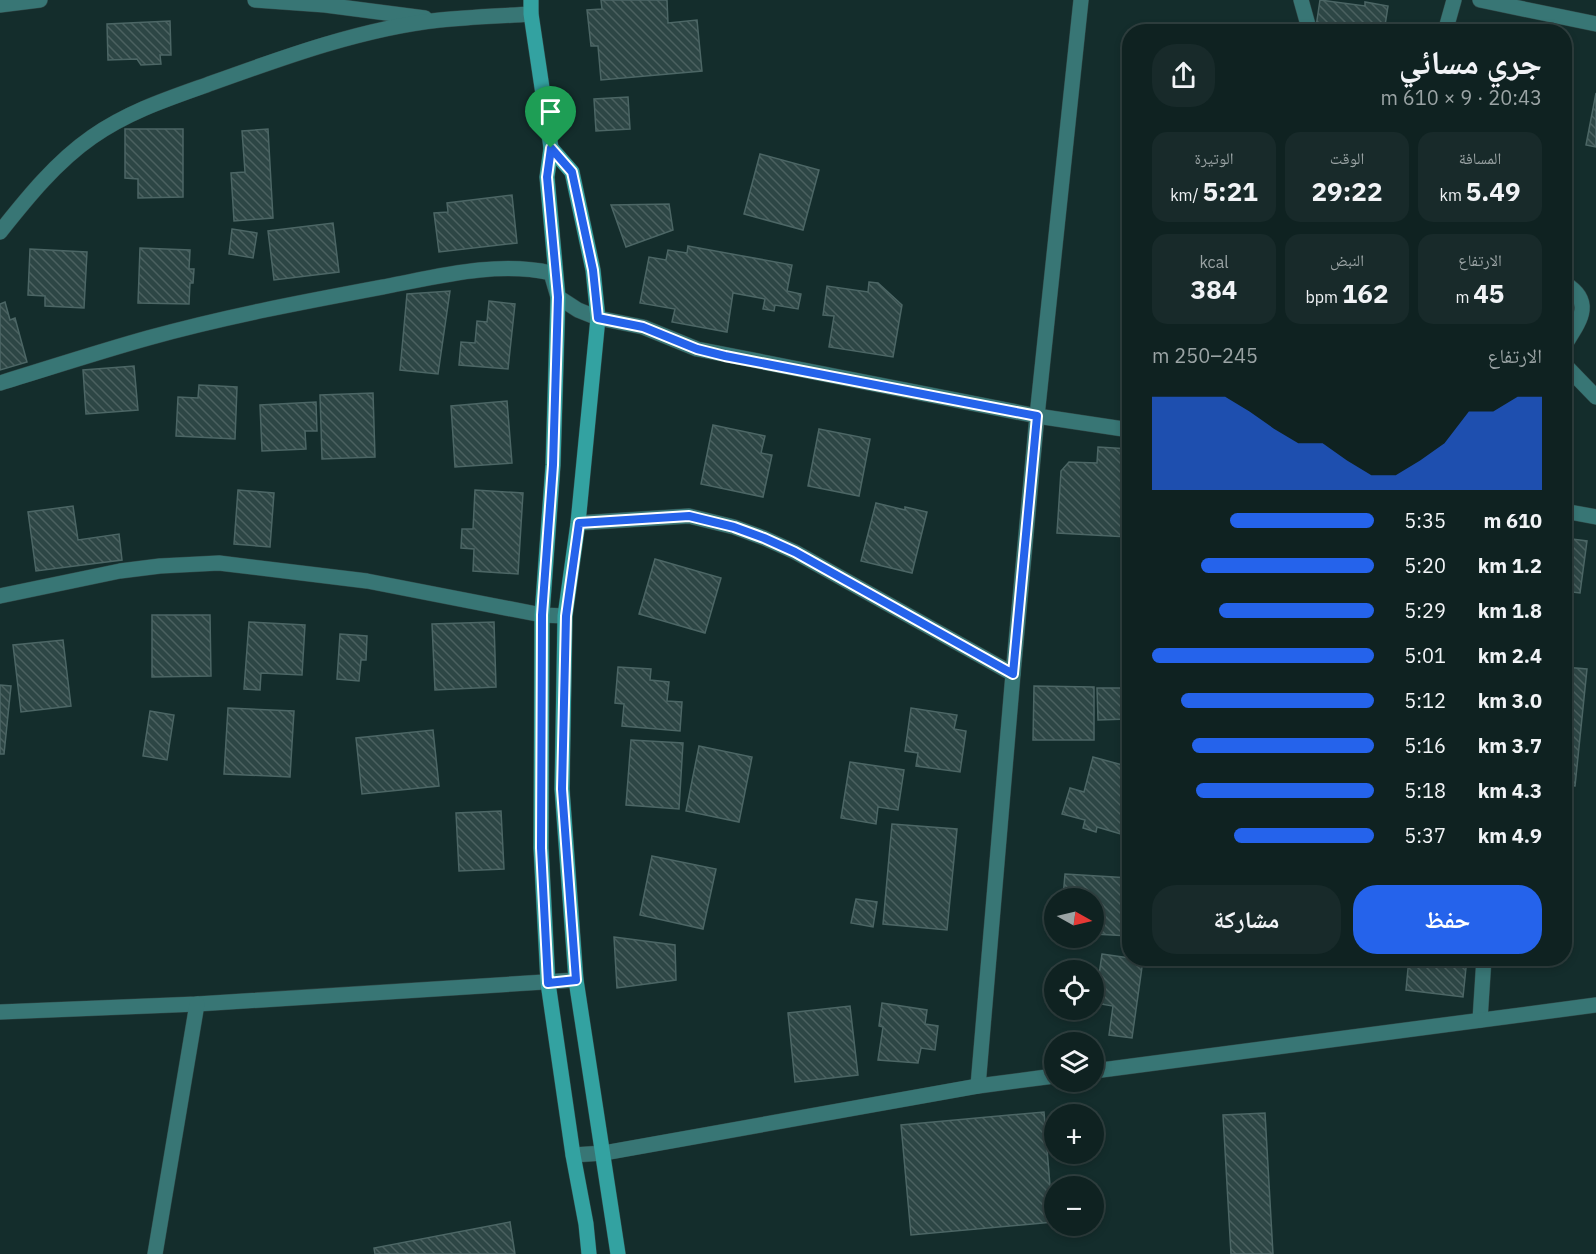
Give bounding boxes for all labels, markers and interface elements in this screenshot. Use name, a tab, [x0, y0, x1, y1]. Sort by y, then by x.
text: جري مسائي	[1399, 40, 1542, 83]
button: share	[1152, 44, 1215, 107]
text: 20:43 · 9 × 610 m	[1381, 84, 1542, 111]
pin	[525, 86, 576, 148]
icon: arrive	[534, 95, 567, 128]
text: الوتيرة	[1195, 148, 1233, 168]
text: الوقت	[1330, 148, 1364, 168]
text: المسافة	[1459, 148, 1501, 168]
text: 5:21	[1202, 174, 1258, 208]
text: 29:22	[1312, 174, 1382, 208]
text: 5.49	[1466, 174, 1521, 208]
text: /km	[1170, 185, 1202, 205]
text: km	[1439, 185, 1466, 205]
text: النبض	[1330, 250, 1364, 270]
text: الارتفاع	[1458, 250, 1502, 270]
text: kcal	[1199, 252, 1229, 272]
text: 384	[1191, 272, 1237, 306]
text: 162	[1342, 276, 1389, 310]
text: 45	[1473, 276, 1504, 310]
text: bpm	[1305, 287, 1342, 307]
text: m	[1456, 287, 1473, 307]
text: 245–250 m	[1152, 342, 1258, 369]
text: الارتفاع	[1487, 342, 1542, 369]
text: 5:35	[1404, 507, 1446, 534]
text: 610 m	[1483, 507, 1542, 534]
text: 5:20	[1404, 552, 1446, 579]
text: 1.2 km	[1478, 552, 1542, 579]
text: 5:29	[1404, 597, 1446, 624]
text: 1.8 km	[1478, 597, 1542, 624]
text: 5:01	[1404, 642, 1446, 669]
text: 2.4 km	[1478, 642, 1542, 669]
text: 5:12	[1404, 687, 1446, 714]
text: 3.0 km	[1478, 687, 1542, 714]
text: 5:16	[1404, 732, 1446, 759]
text: 3.7 km	[1478, 732, 1542, 759]
text: 5:18	[1404, 777, 1446, 804]
text: 4.3 km	[1478, 777, 1542, 804]
text: 5:37	[1404, 822, 1446, 849]
text: 4.9 km	[1478, 822, 1542, 849]
button: مشاركة	[1152, 885, 1341, 954]
button: حفظ	[1353, 885, 1542, 954]
north arrow	[1044, 888, 1104, 948]
map controls	[1044, 888, 1104, 1236]
button: locate	[1044, 960, 1104, 1020]
button: layers	[1044, 1032, 1104, 1092]
button: +	[1044, 1104, 1104, 1164]
button: −	[1044, 1176, 1104, 1236]

